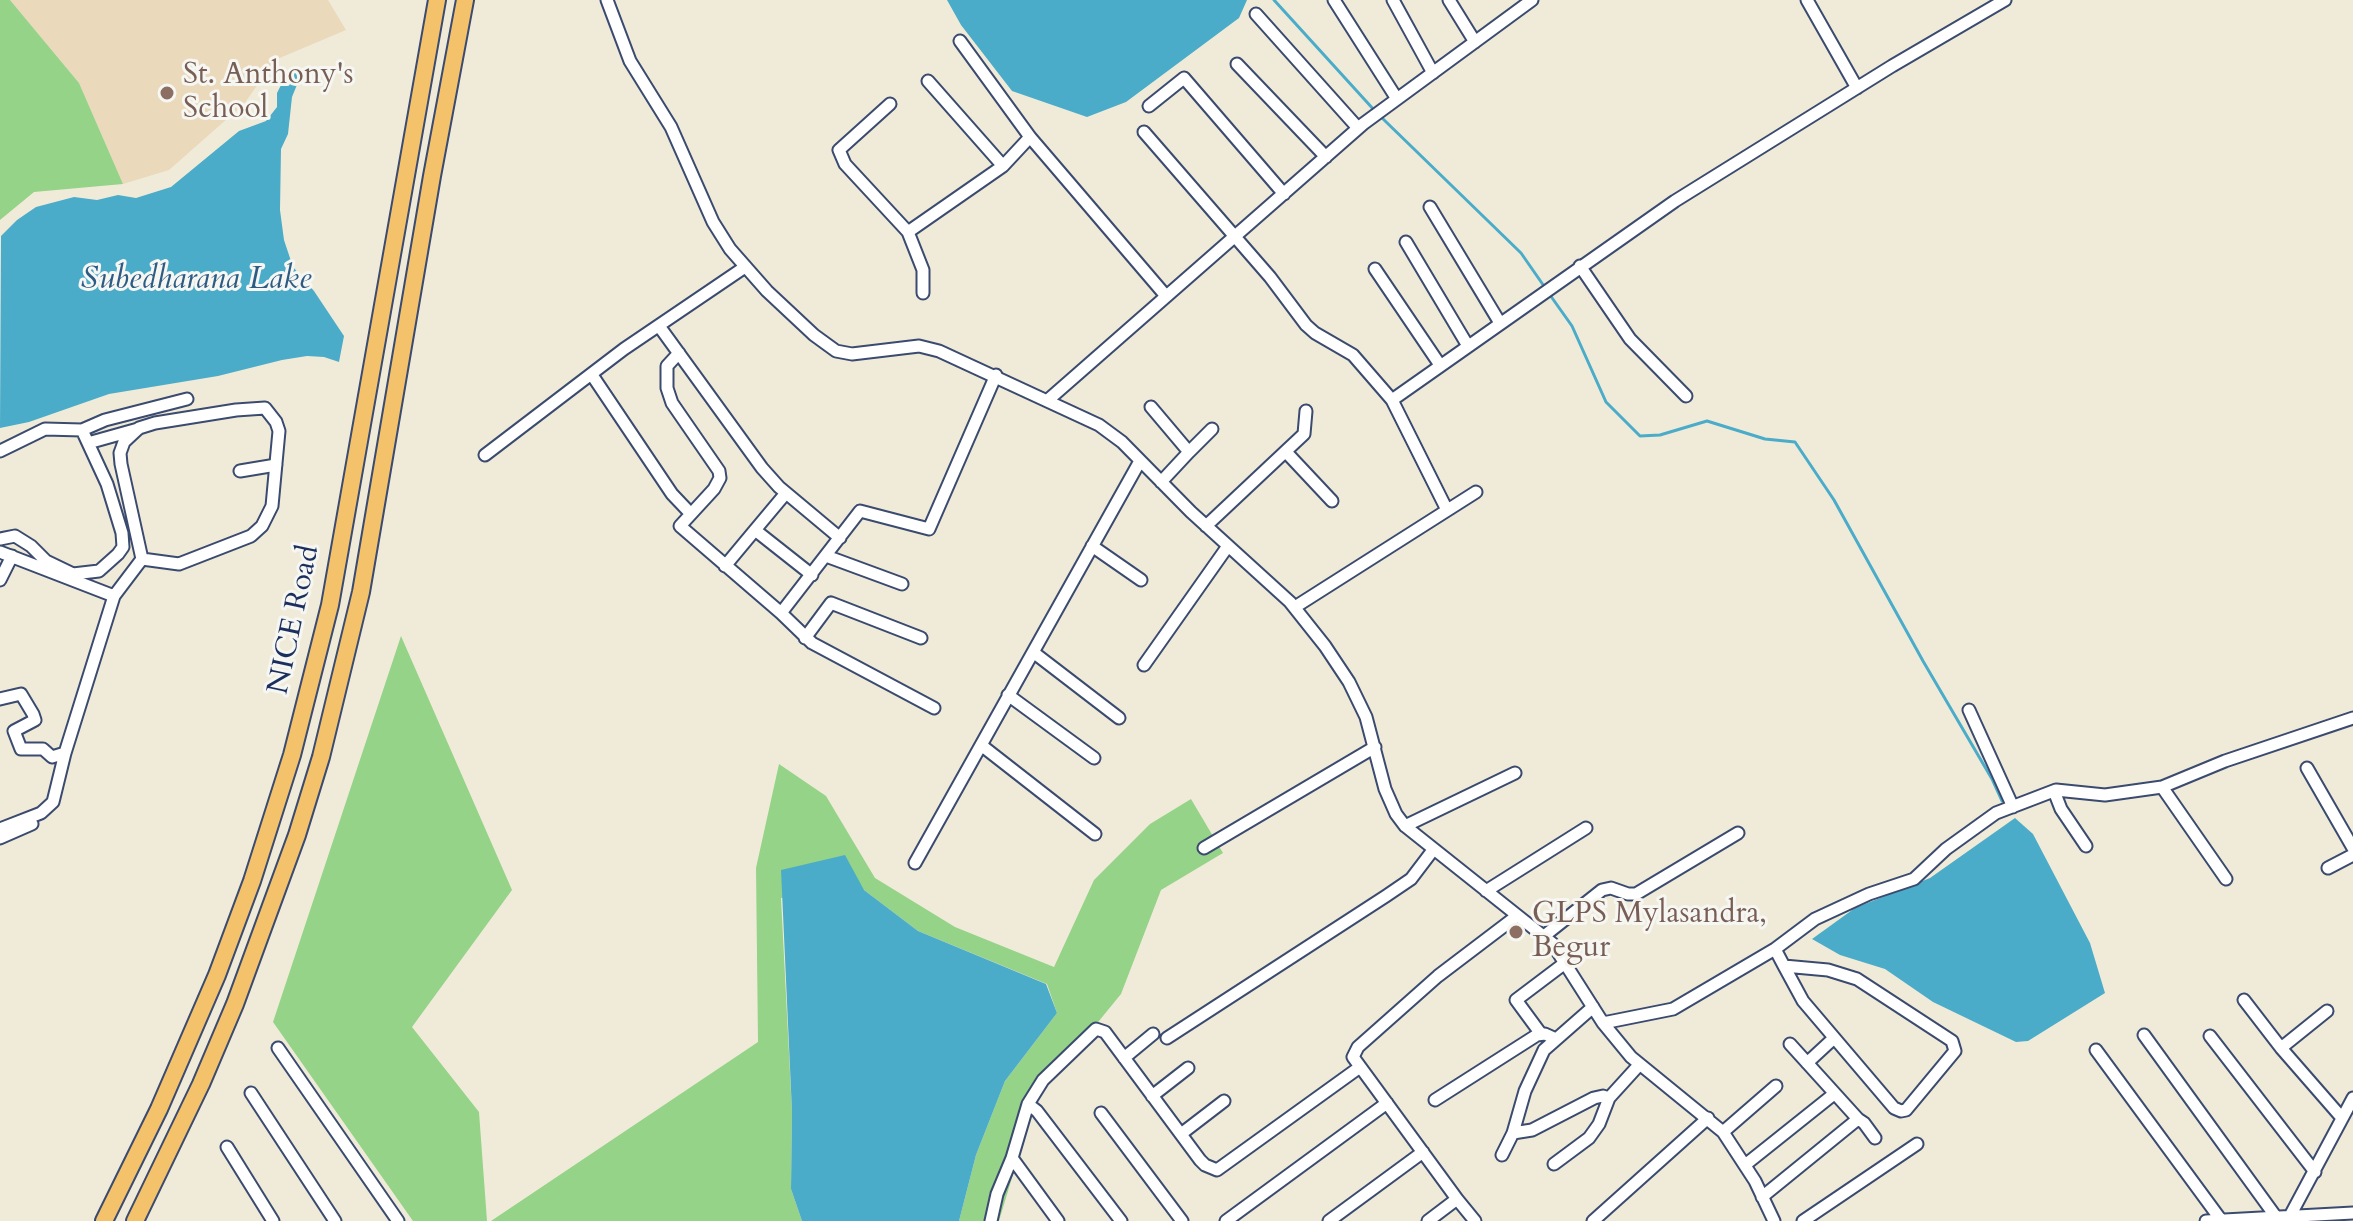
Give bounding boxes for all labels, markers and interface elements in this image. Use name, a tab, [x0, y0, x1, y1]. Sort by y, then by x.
place label: St. Anthony's School	[183, 58, 353, 128]
marker: St. Anthony's School	[158, 84, 176, 102]
water label: Subedharana Lake	[81, 262, 311, 300]
street label: NICE Road	[262, 542, 328, 698]
place label: GLPS Mylasandra, Begur	[1532, 897, 1767, 968]
marker: GLPS Mylasandra, Begur	[1507, 923, 1525, 941]

